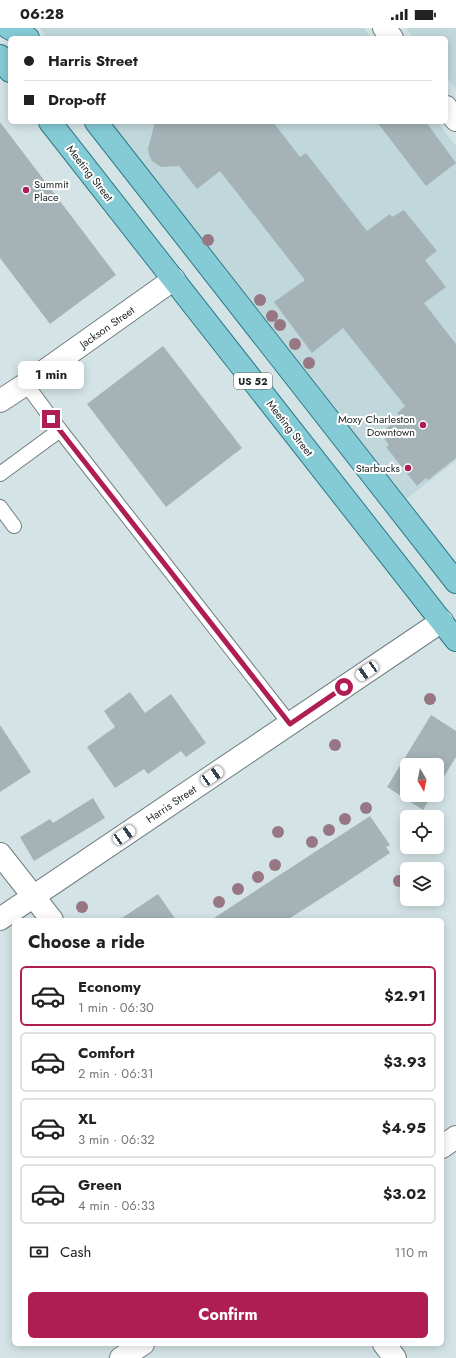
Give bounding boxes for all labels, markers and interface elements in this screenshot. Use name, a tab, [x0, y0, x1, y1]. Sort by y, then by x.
text: 06:28	[20, 3, 64, 25]
text: Harris Street	[48, 50, 138, 72]
text: Drop-off	[48, 89, 106, 111]
street label: Meeting Street	[63, 142, 117, 205]
place label: Summit Place	[34, 176, 69, 205]
marker: Summit Place	[21, 185, 31, 195]
street label: Jackson Street	[75, 302, 138, 353]
callout: 1 min	[18, 361, 84, 389]
text: 1 min	[35, 365, 67, 384]
road number: US 52	[234, 373, 272, 389]
street label: Meeting Street	[263, 397, 317, 460]
route end	[42, 410, 60, 428]
place label: Moxy Charleston Downtown	[338, 411, 415, 440]
marker: Moxy Charleston Downtown	[418, 420, 428, 430]
place label: Starbucks	[356, 460, 401, 476]
marker: Starbucks	[403, 463, 413, 473]
car	[354, 659, 380, 683]
route start	[335, 678, 353, 696]
north arrow	[400, 758, 444, 802]
map controls	[400, 758, 444, 906]
car	[199, 764, 225, 788]
street label: Harris Street	[143, 781, 200, 827]
button: locate	[400, 810, 444, 854]
car	[111, 823, 137, 847]
button: layers	[400, 862, 444, 906]
text: Choose a ride	[28, 929, 145, 955]
text: Economy	[78, 976, 141, 998]
icon: car	[30, 978, 66, 1014]
text: $2.91	[384, 985, 426, 1007]
text: 1 min · 06:30	[78, 998, 154, 1017]
text: Comfort	[78, 1042, 135, 1064]
icon: car	[30, 1044, 66, 1080]
text: $3.93	[383, 1051, 426, 1073]
text: 2 min · 06:31	[78, 1064, 153, 1083]
text: XL	[78, 1108, 96, 1130]
icon: car	[30, 1110, 66, 1146]
text: $4.95	[382, 1117, 426, 1139]
text: 3 min · 06:32	[78, 1130, 155, 1149]
text: Green	[78, 1174, 122, 1196]
icon: car	[30, 1176, 66, 1212]
text: $3.02	[383, 1183, 426, 1205]
text: 4 min · 06:33	[78, 1196, 155, 1215]
icon: cash	[28, 1241, 50, 1263]
text: Cash	[60, 1241, 91, 1263]
text: 110 m	[394, 1243, 428, 1262]
button: Confirm	[28, 1292, 428, 1338]

